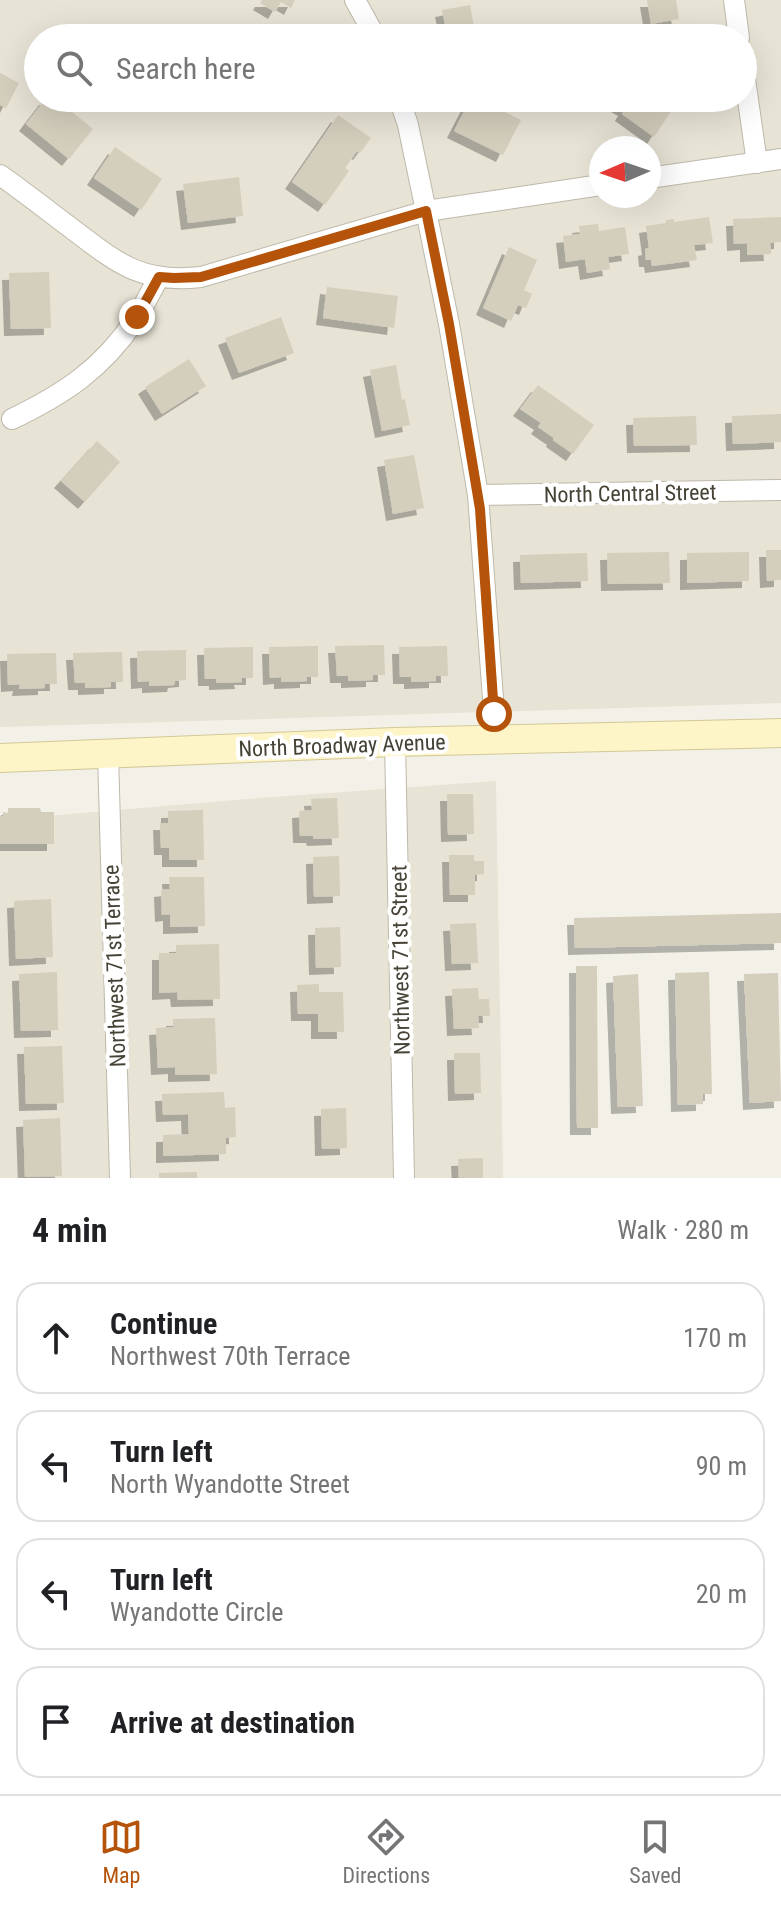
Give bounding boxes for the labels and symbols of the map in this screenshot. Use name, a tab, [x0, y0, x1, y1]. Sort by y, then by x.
north arrow	[589, 136, 661, 208]
route end	[119, 299, 155, 335]
street label: North Central Street	[544, 479, 716, 508]
route start	[476, 696, 512, 732]
street label: North Broadway Avenue	[238, 729, 446, 762]
street label: Northwest 71st Terrace	[98, 864, 131, 1068]
street label: Northwest 71st Street	[386, 865, 415, 1055]

